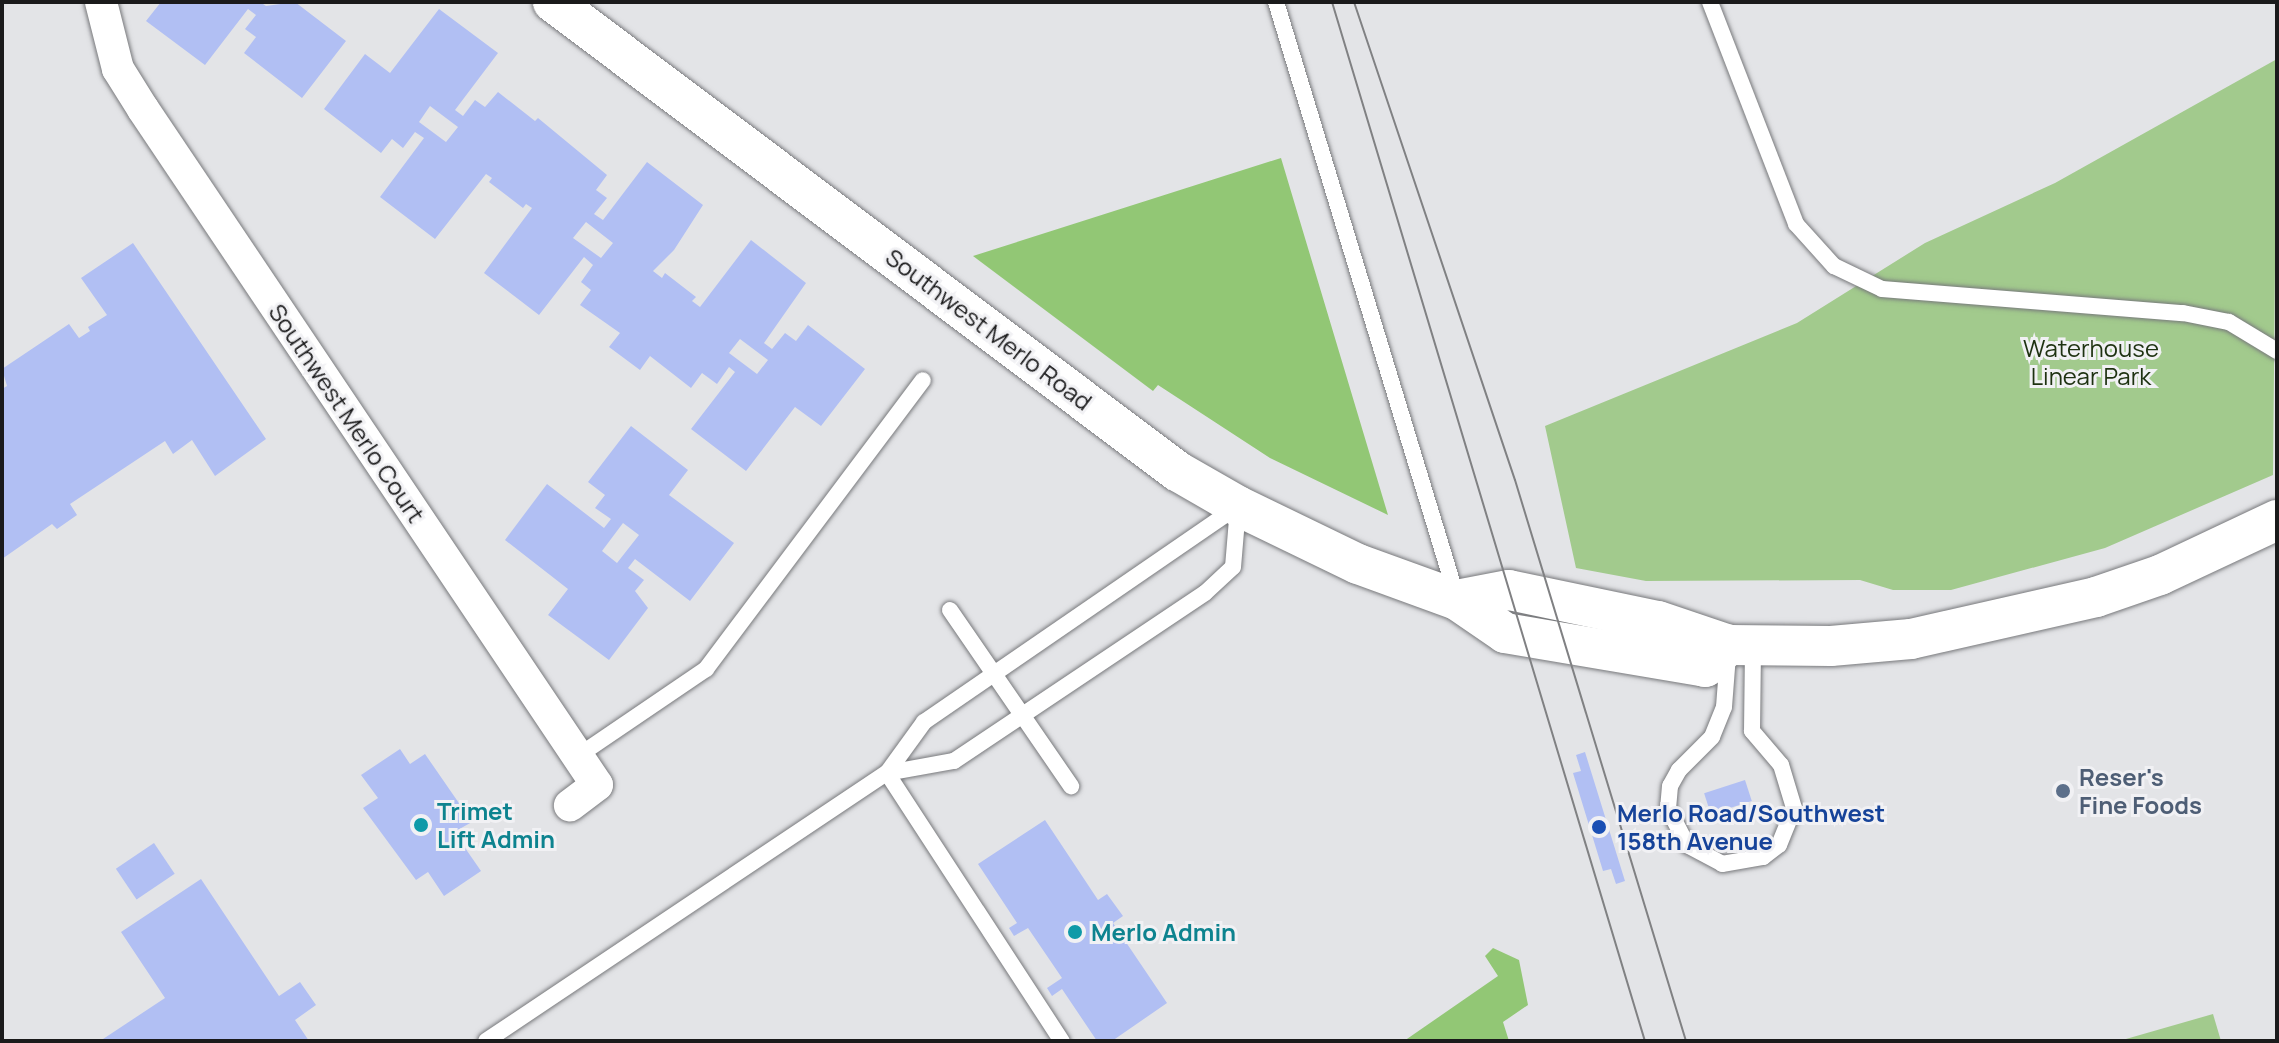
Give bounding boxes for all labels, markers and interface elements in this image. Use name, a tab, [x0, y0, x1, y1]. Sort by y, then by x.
street label: Southwest Merlo Road	[880, 242, 1098, 416]
street label: Southwest Merlo Court	[263, 298, 431, 528]
park label: Waterhouse Linear Park	[2023, 334, 2159, 390]
place label: Reser's Fine Foods	[2079, 763, 2202, 819]
marker: Reser's Fine Foods	[2054, 782, 2072, 800]
place label: Trimet Lift Admin	[437, 797, 555, 853]
place label: Merlo Road/Southwest 158th Avenue	[1617, 799, 1885, 855]
marker: Trimet Lift Admin	[412, 816, 430, 834]
marker: Merlo Road/Southwest 158th Avenue	[1588, 816, 1610, 838]
place label: Merlo Admin	[1091, 918, 1236, 946]
marker: Merlo Admin	[1066, 923, 1084, 941]

